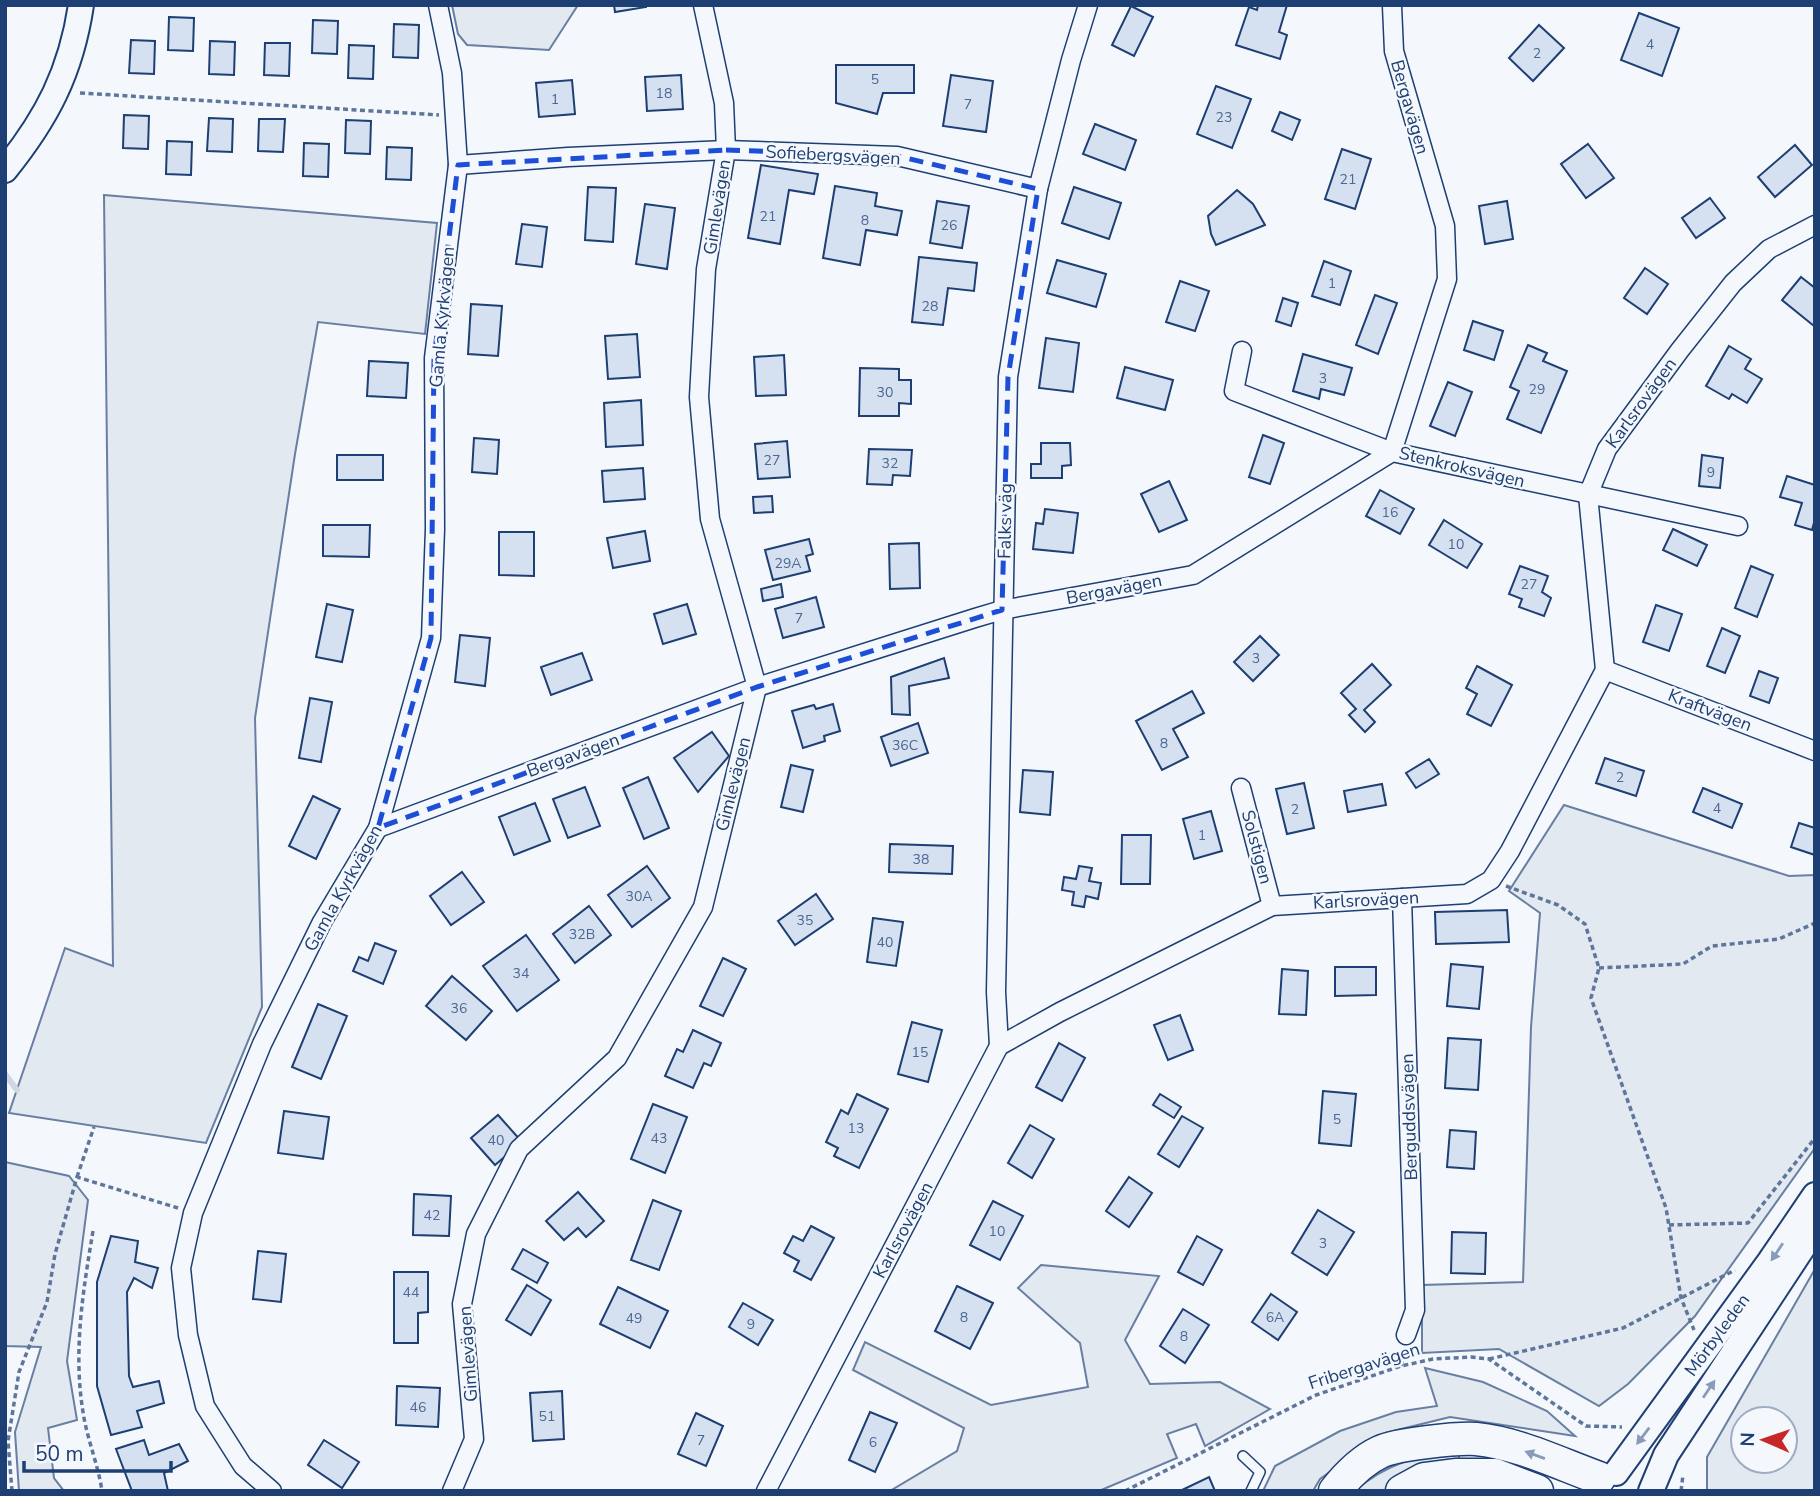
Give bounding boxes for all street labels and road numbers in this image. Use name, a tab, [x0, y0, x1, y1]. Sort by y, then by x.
street label: Bergavägen	[1385, 57, 1435, 157]
street label: Sofiebergsvägen	[765, 139, 901, 171]
street label: Gimlevägen	[698, 158, 736, 256]
street label: Gamla Kyrkvägen	[424, 245, 460, 389]
street label: Karlsrovägen	[1600, 353, 1682, 453]
street label: Stenkroksvägen	[1397, 441, 1527, 493]
street label: Falks väg	[992, 483, 1018, 559]
street label: Bergavägen	[1064, 568, 1164, 610]
street label: Kraftvägen	[1665, 683, 1755, 737]
street label: Bergavägen	[523, 727, 623, 783]
street label: Gimlevägen	[710, 734, 756, 834]
street label: Solstigen	[1236, 807, 1278, 887]
street label: Gamla Kyrkvägen	[298, 820, 388, 956]
street label: Karlsrovägen	[1312, 885, 1420, 915]
street label: Berguddsvägen	[1395, 1053, 1423, 1181]
street label: Karlsrovägen	[867, 1177, 939, 1283]
street label: Mörbyleden	[1679, 1289, 1755, 1381]
street label: Gimlevägen	[453, 1305, 483, 1403]
street label: Fribergavägen	[1305, 1337, 1423, 1395]

